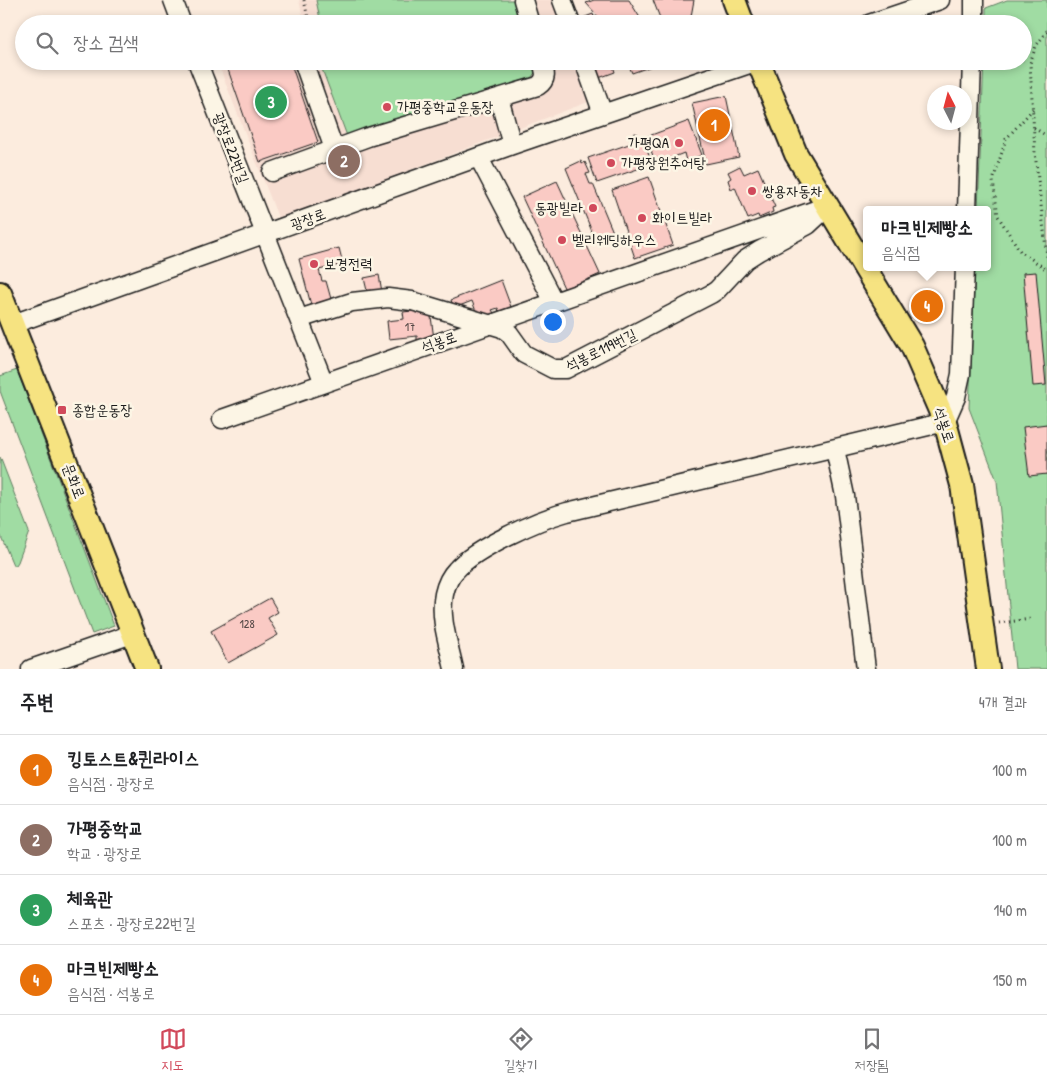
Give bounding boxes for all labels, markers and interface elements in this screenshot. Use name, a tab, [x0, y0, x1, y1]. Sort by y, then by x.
search box	[15, 15, 1032, 70]
icon: search	[33, 29, 61, 57]
text: 장소 검색	[73, 29, 139, 55]
pin: 3	[255, 83, 287, 121]
north arrow	[927, 85, 972, 130]
place label: 가평중학교운동장	[397, 96, 494, 117]
marker: 가평중학교운동장	[381, 101, 393, 113]
pin: 1	[698, 106, 730, 144]
street label: 광장로22번길	[208, 109, 255, 186]
place label: 가평QA	[628, 132, 670, 153]
marker: 가평QA	[673, 137, 685, 149]
pin: 2	[328, 142, 360, 180]
place label: 가평장원추어탕	[621, 152, 706, 173]
marker: 가평장원추어탕	[605, 157, 617, 169]
place label: 쌍용자동차	[762, 180, 822, 201]
marker: 쌍용자동차	[746, 185, 758, 197]
place label: 동광빌라	[535, 197, 583, 218]
street label: 광장로	[287, 202, 328, 235]
marker: 동광빌라	[587, 202, 599, 214]
popup	[863, 206, 991, 271]
place label: 화이트빌라	[652, 207, 712, 228]
marker: 화이트빌라	[636, 212, 648, 224]
text: 마크빈제빵소	[881, 214, 973, 240]
place label: 벨리웨딩하우스	[572, 229, 657, 250]
marker: 벨리웨딩하우스	[556, 234, 568, 246]
text: 음식점	[881, 241, 920, 263]
place label: 보경전력	[324, 253, 372, 274]
marker: 보경전력	[308, 258, 320, 270]
pin: 4	[911, 287, 943, 325]
your location	[540, 309, 566, 335]
house number: 17	[405, 318, 415, 335]
street label: 석봉로119번길	[562, 323, 640, 376]
street label: 석봉로	[418, 326, 459, 357]
place label: 종합운동장	[72, 399, 132, 420]
marker: 종합운동장	[56, 404, 68, 416]
street label: 석봉로	[929, 404, 960, 445]
street label: 문화로	[58, 460, 91, 501]
house number: 128	[239, 615, 255, 632]
text: 주변	[20, 687, 54, 716]
text: 4개 결과	[979, 691, 1027, 713]
text: 킹토스트&퀸라이스	[67, 745, 199, 771]
text: 1	[33, 759, 39, 781]
text: 100 m	[992, 759, 1027, 781]
text: 음식점 · 광장로	[67, 772, 155, 794]
text: 가평중학교	[67, 815, 143, 841]
text: 2	[32, 829, 40, 851]
text: 100 m	[992, 829, 1027, 851]
text: 학교 · 광장로	[67, 842, 142, 864]
text: 체육관	[67, 885, 113, 911]
text: 3	[32, 899, 40, 921]
text: 140 m	[993, 899, 1027, 921]
text: 스포츠 · 광장로22번길	[67, 912, 196, 934]
text: 마크빈제빵소	[67, 955, 159, 981]
text: 4	[33, 969, 39, 991]
text: 150 m	[993, 969, 1027, 991]
text: 음식점 · 석봉로	[67, 982, 155, 1004]
tab: 지도	[159, 1025, 187, 1075]
tab: 길찾기	[504, 1025, 537, 1075]
tab: 저장됨	[855, 1025, 888, 1075]

